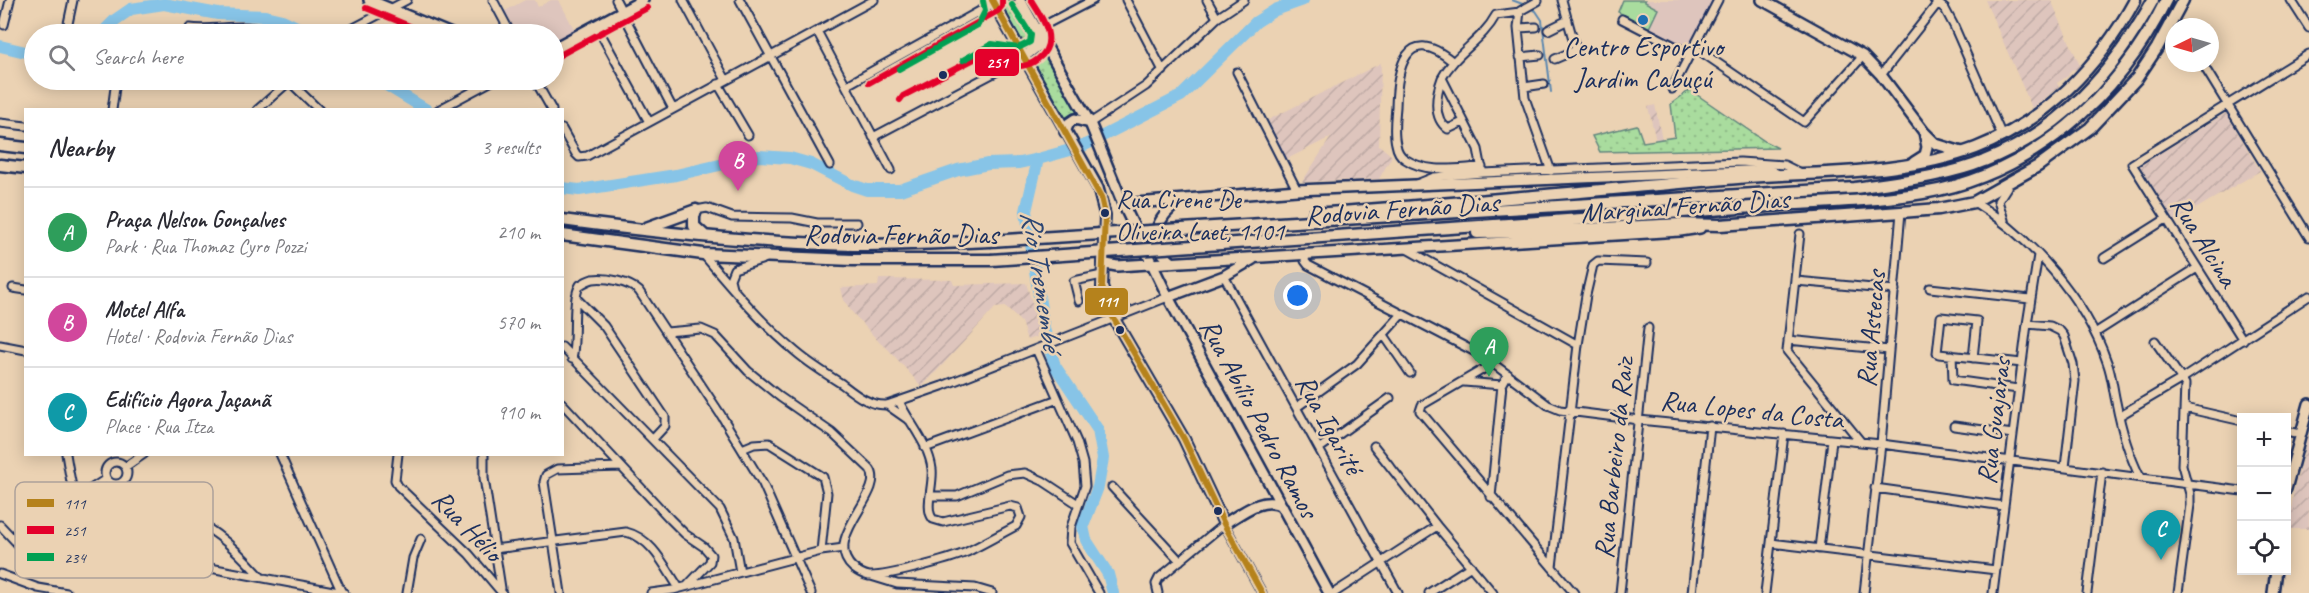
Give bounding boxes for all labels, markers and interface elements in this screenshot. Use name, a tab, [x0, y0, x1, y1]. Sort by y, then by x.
marker: Centro Esportivo Jardim Cabuçú	[1636, 13, 1650, 27]
north arrow	[2165, 18, 2219, 72]
search box	[24, 24, 564, 90]
place label: Centro Esportivo Jardim Cabuçú	[1563, 29, 1726, 96]
icon: search	[45, 41, 78, 74]
text: Search here	[93, 43, 183, 71]
line badge: 251	[974, 48, 1020, 77]
text: 251	[986, 53, 1009, 73]
unlabelled marker	[937, 69, 949, 81]
text: Nearby	[48, 131, 113, 164]
text: 3 results	[481, 135, 540, 160]
pin: B	[718, 142, 758, 191]
street label: Marginal Fernão Dias	[1580, 181, 1793, 230]
place label: Rua Cirene De Oliveira Laet, 1101	[1116, 183, 1286, 248]
street label: Rodovia Fernão Dias	[1304, 184, 1503, 233]
street label: Rua Alcina	[2163, 189, 2247, 295]
text: Praça Nelson Gonçalves	[105, 206, 285, 234]
marker: Rua Cirene De Oliveira Laet, 1101	[1099, 207, 1111, 219]
water label: Rio Tremembé	[1012, 208, 1073, 360]
street label: Rodovia Fernão Dias	[804, 217, 1001, 252]
text: A	[62, 220, 73, 245]
text: 210 m	[497, 220, 540, 245]
text: Park · Rua Thomaz Cyro Pozzi	[105, 234, 306, 259]
street label: Rua Astecas	[1848, 267, 1893, 389]
your location	[1283, 281, 1312, 310]
line badge: 111	[1084, 287, 1129, 316]
text: 111	[1096, 292, 1120, 312]
text: Motel Alfa	[105, 296, 184, 324]
text: B	[62, 310, 73, 335]
text: 570 m	[497, 310, 540, 335]
street label: Rua Abílio Pedro Ramos	[1192, 313, 1328, 526]
text: Hotel · Rodovia Fernão Dias	[105, 324, 292, 349]
unlabelled marker	[1114, 324, 1126, 336]
pin: A	[1470, 328, 1508, 377]
street label: Rua Guajaras	[1968, 353, 2019, 486]
street label: Rua Barbeiro da Raiz	[1586, 354, 1642, 560]
street label: Rua Igarité	[1288, 368, 1373, 484]
street label: Rua Lopes da Costa	[1659, 383, 1847, 437]
text: Edifício Agora Jaçanã	[105, 386, 270, 414]
text: C	[63, 400, 72, 425]
text: 910 m	[497, 400, 540, 425]
map controls	[2237, 413, 2291, 575]
button: +	[2237, 413, 2291, 467]
text: Place · Rua Itza	[105, 414, 213, 439]
button: −	[2237, 467, 2291, 521]
legend	[15, 482, 213, 578]
street label: Rua Hélio	[425, 482, 513, 571]
text: 111	[64, 494, 86, 514]
unlabelled marker	[1212, 505, 1224, 517]
pin: C	[2142, 510, 2180, 560]
text: 251	[64, 521, 86, 541]
button: locate	[2237, 521, 2291, 575]
text: 234	[64, 548, 87, 568]

